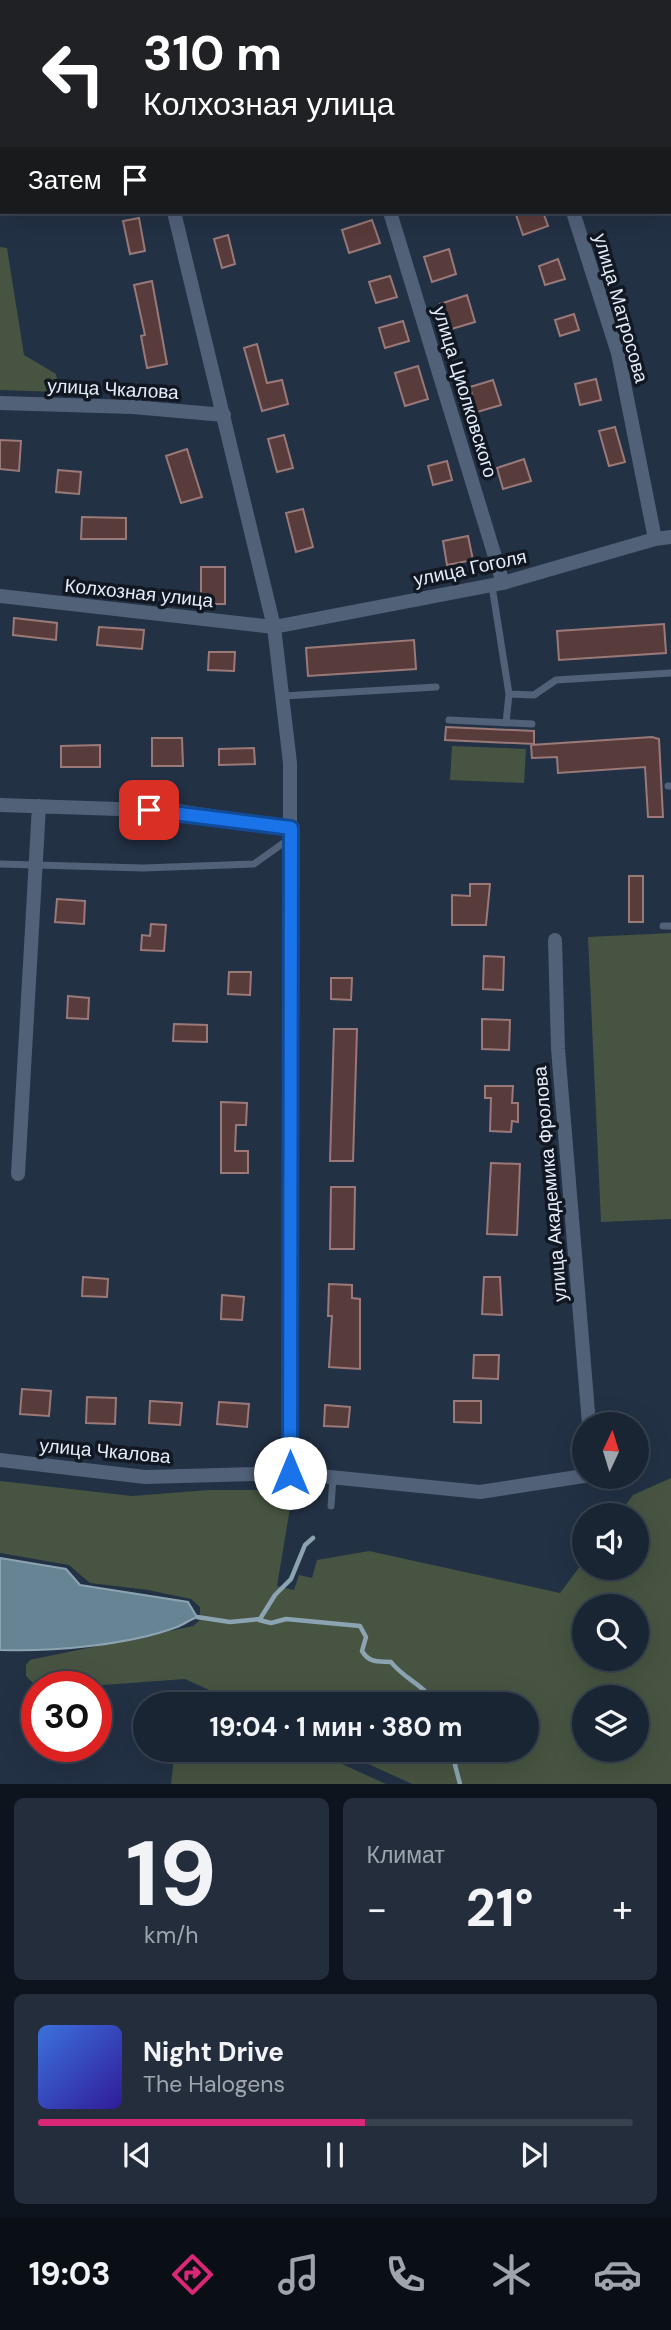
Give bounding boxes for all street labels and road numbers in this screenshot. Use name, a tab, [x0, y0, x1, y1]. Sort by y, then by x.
street label: улица Матросова	[588, 231, 654, 386]
street label: улица Циолковского	[427, 303, 503, 481]
street label: улица Чкалова	[47, 373, 180, 405]
street label: улица Гоголя	[411, 544, 529, 592]
street label: Колхозная улица	[63, 573, 215, 613]
street label: улица Академика Фролова	[527, 1065, 573, 1303]
street label: улица Чкалова	[38, 1433, 172, 1469]

